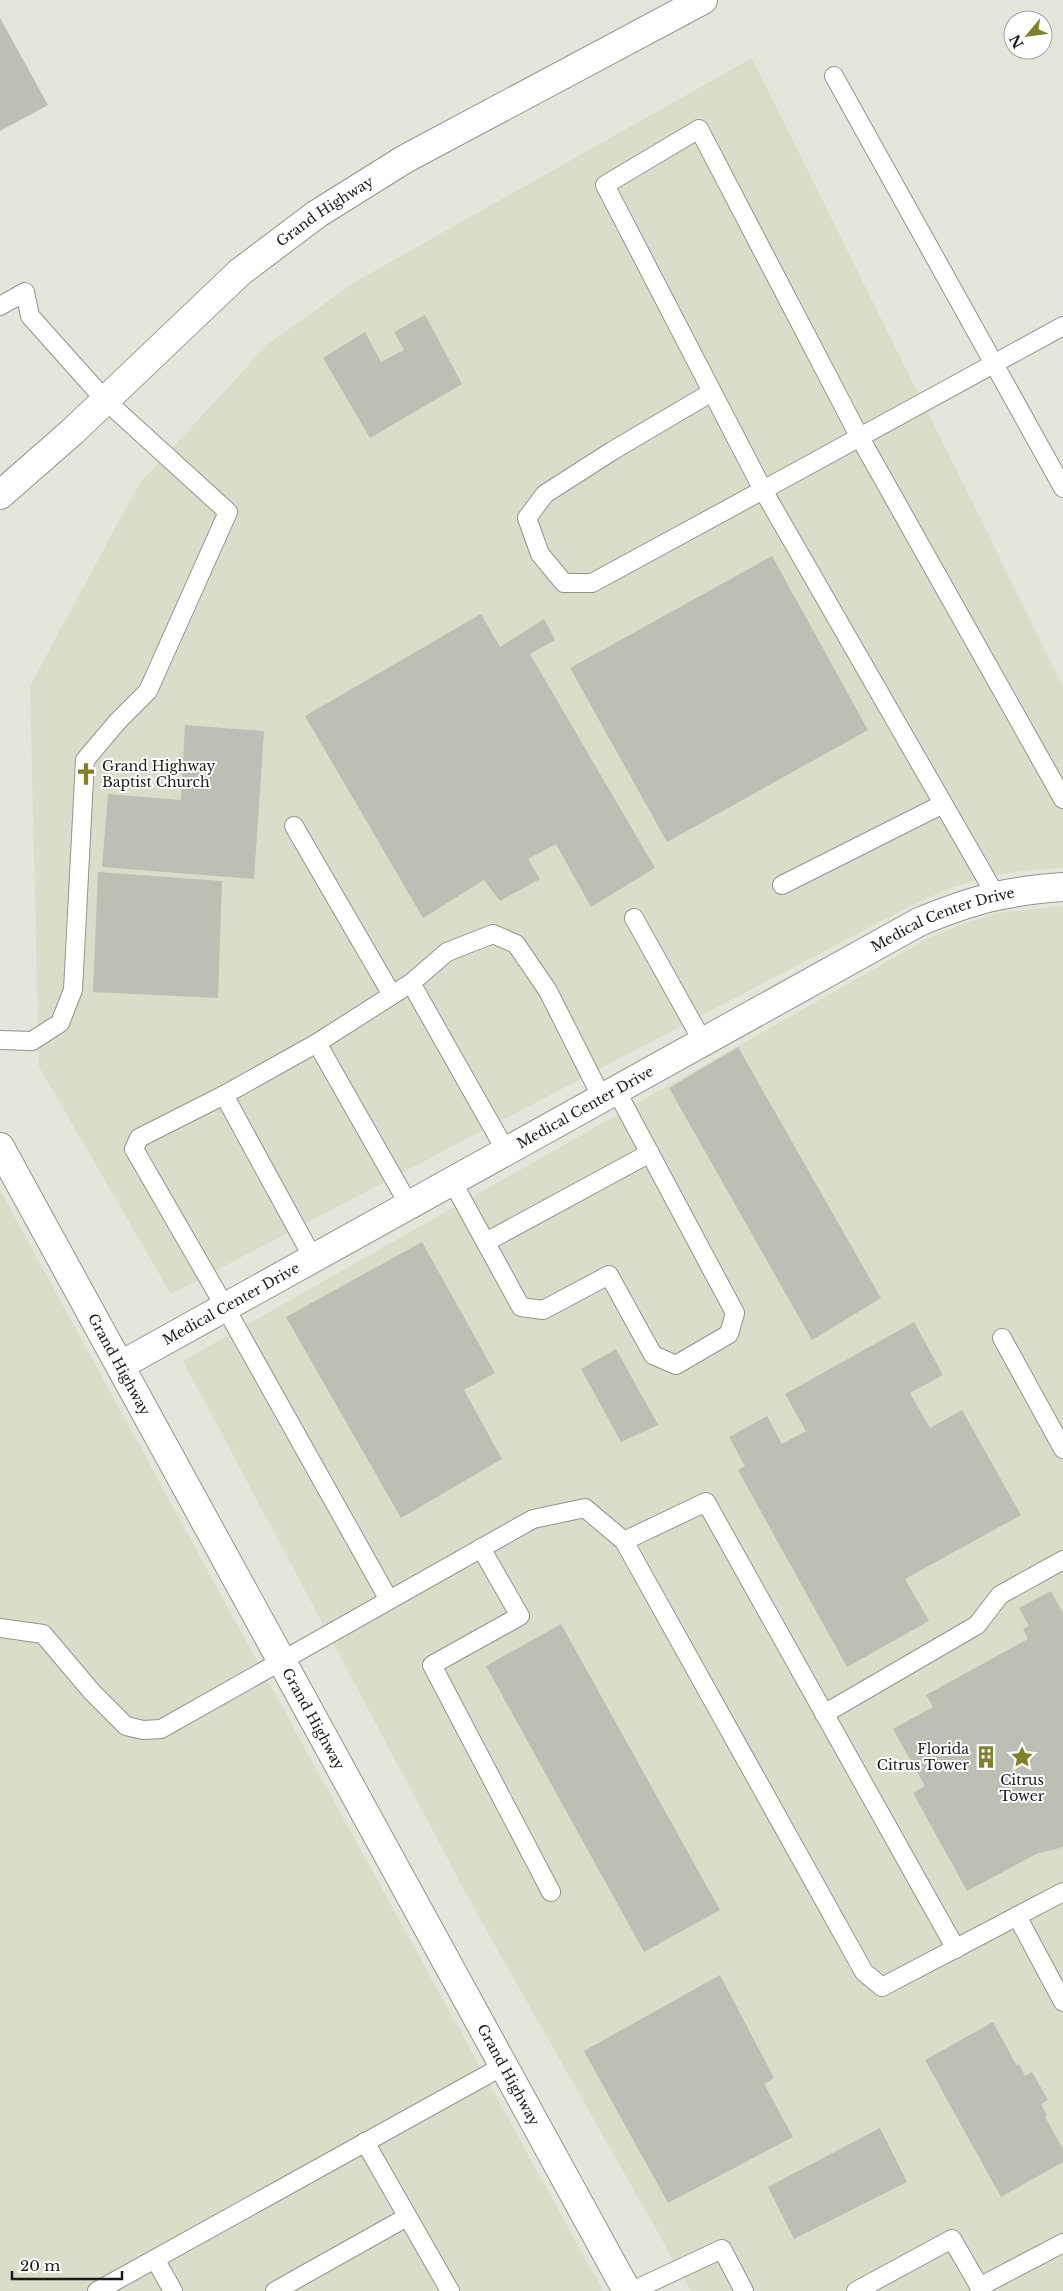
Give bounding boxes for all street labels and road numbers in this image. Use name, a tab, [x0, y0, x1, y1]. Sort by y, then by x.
street label: Grand Highway	[273, 172, 377, 251]
street label: Medical Center Drive	[868, 884, 1016, 956]
street label: Medical Center Drive	[514, 1062, 657, 1152]
street label: Medical Center Drive	[160, 1259, 303, 1349]
street label: Grand Highway	[84, 1310, 154, 1419]
street label: Grand Highway	[278, 1665, 349, 1773]
street label: Grand Highway	[473, 2021, 544, 2129]

